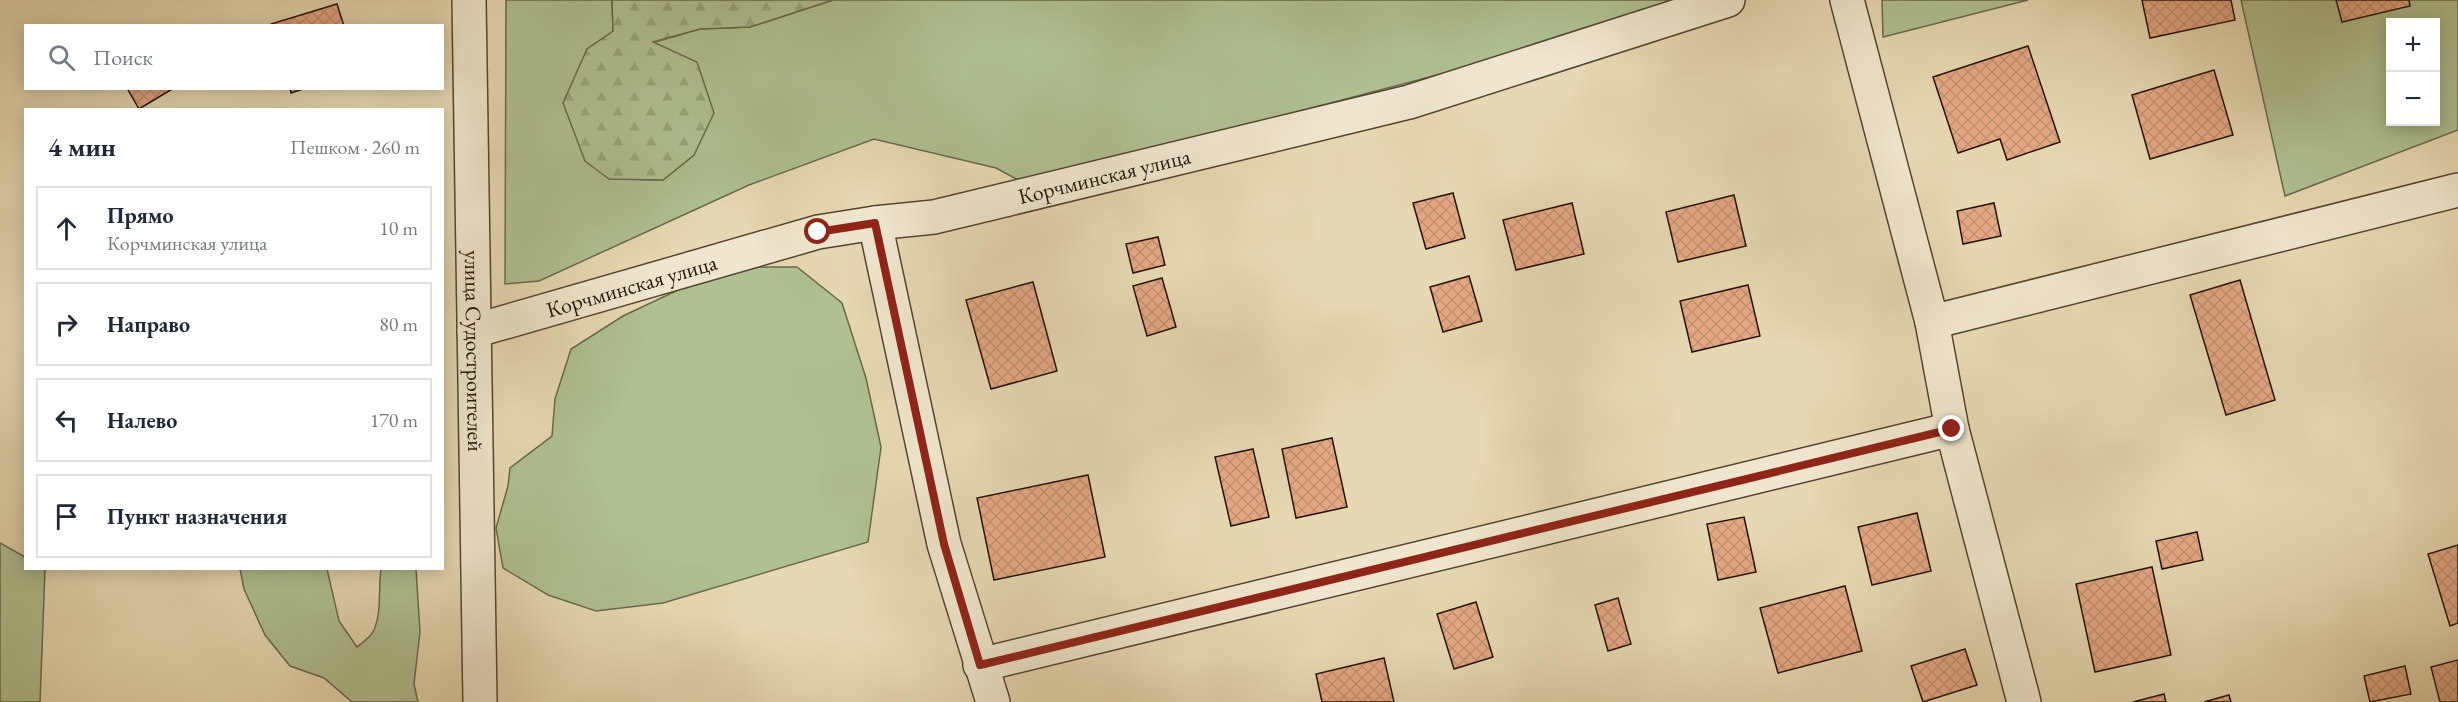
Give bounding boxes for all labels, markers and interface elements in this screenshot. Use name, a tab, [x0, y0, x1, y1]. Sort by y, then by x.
map controls	[2386, 18, 2440, 126]
button: +	[2386, 18, 2440, 72]
search box	[24, 24, 444, 90]
icon: search	[45, 41, 78, 74]
text: Поиск	[93, 43, 153, 72]
button: −	[2386, 72, 2440, 126]
text: 4 мин	[48, 130, 116, 164]
text: Пешком · 260 m	[290, 134, 420, 160]
street label: Корчминская улица	[1015, 141, 1193, 211]
text: Прямо	[107, 201, 174, 230]
icon: ahead	[50, 212, 83, 245]
text: 10 m	[379, 215, 418, 241]
route start	[804, 218, 830, 244]
text: Корчминская улица	[107, 230, 267, 256]
street label: Корчминская улица	[543, 247, 721, 324]
street label: улица Судостроителей	[458, 250, 491, 452]
icon: right	[50, 308, 83, 341]
text: Направо	[107, 310, 190, 339]
text: 80 m	[379, 311, 418, 337]
icon: left	[50, 404, 83, 437]
text: Налево	[107, 406, 177, 435]
text: 170 m	[370, 407, 418, 433]
route end	[1938, 415, 1964, 441]
icon: arrive	[50, 500, 83, 533]
text: Пункт назначения	[107, 502, 287, 531]

